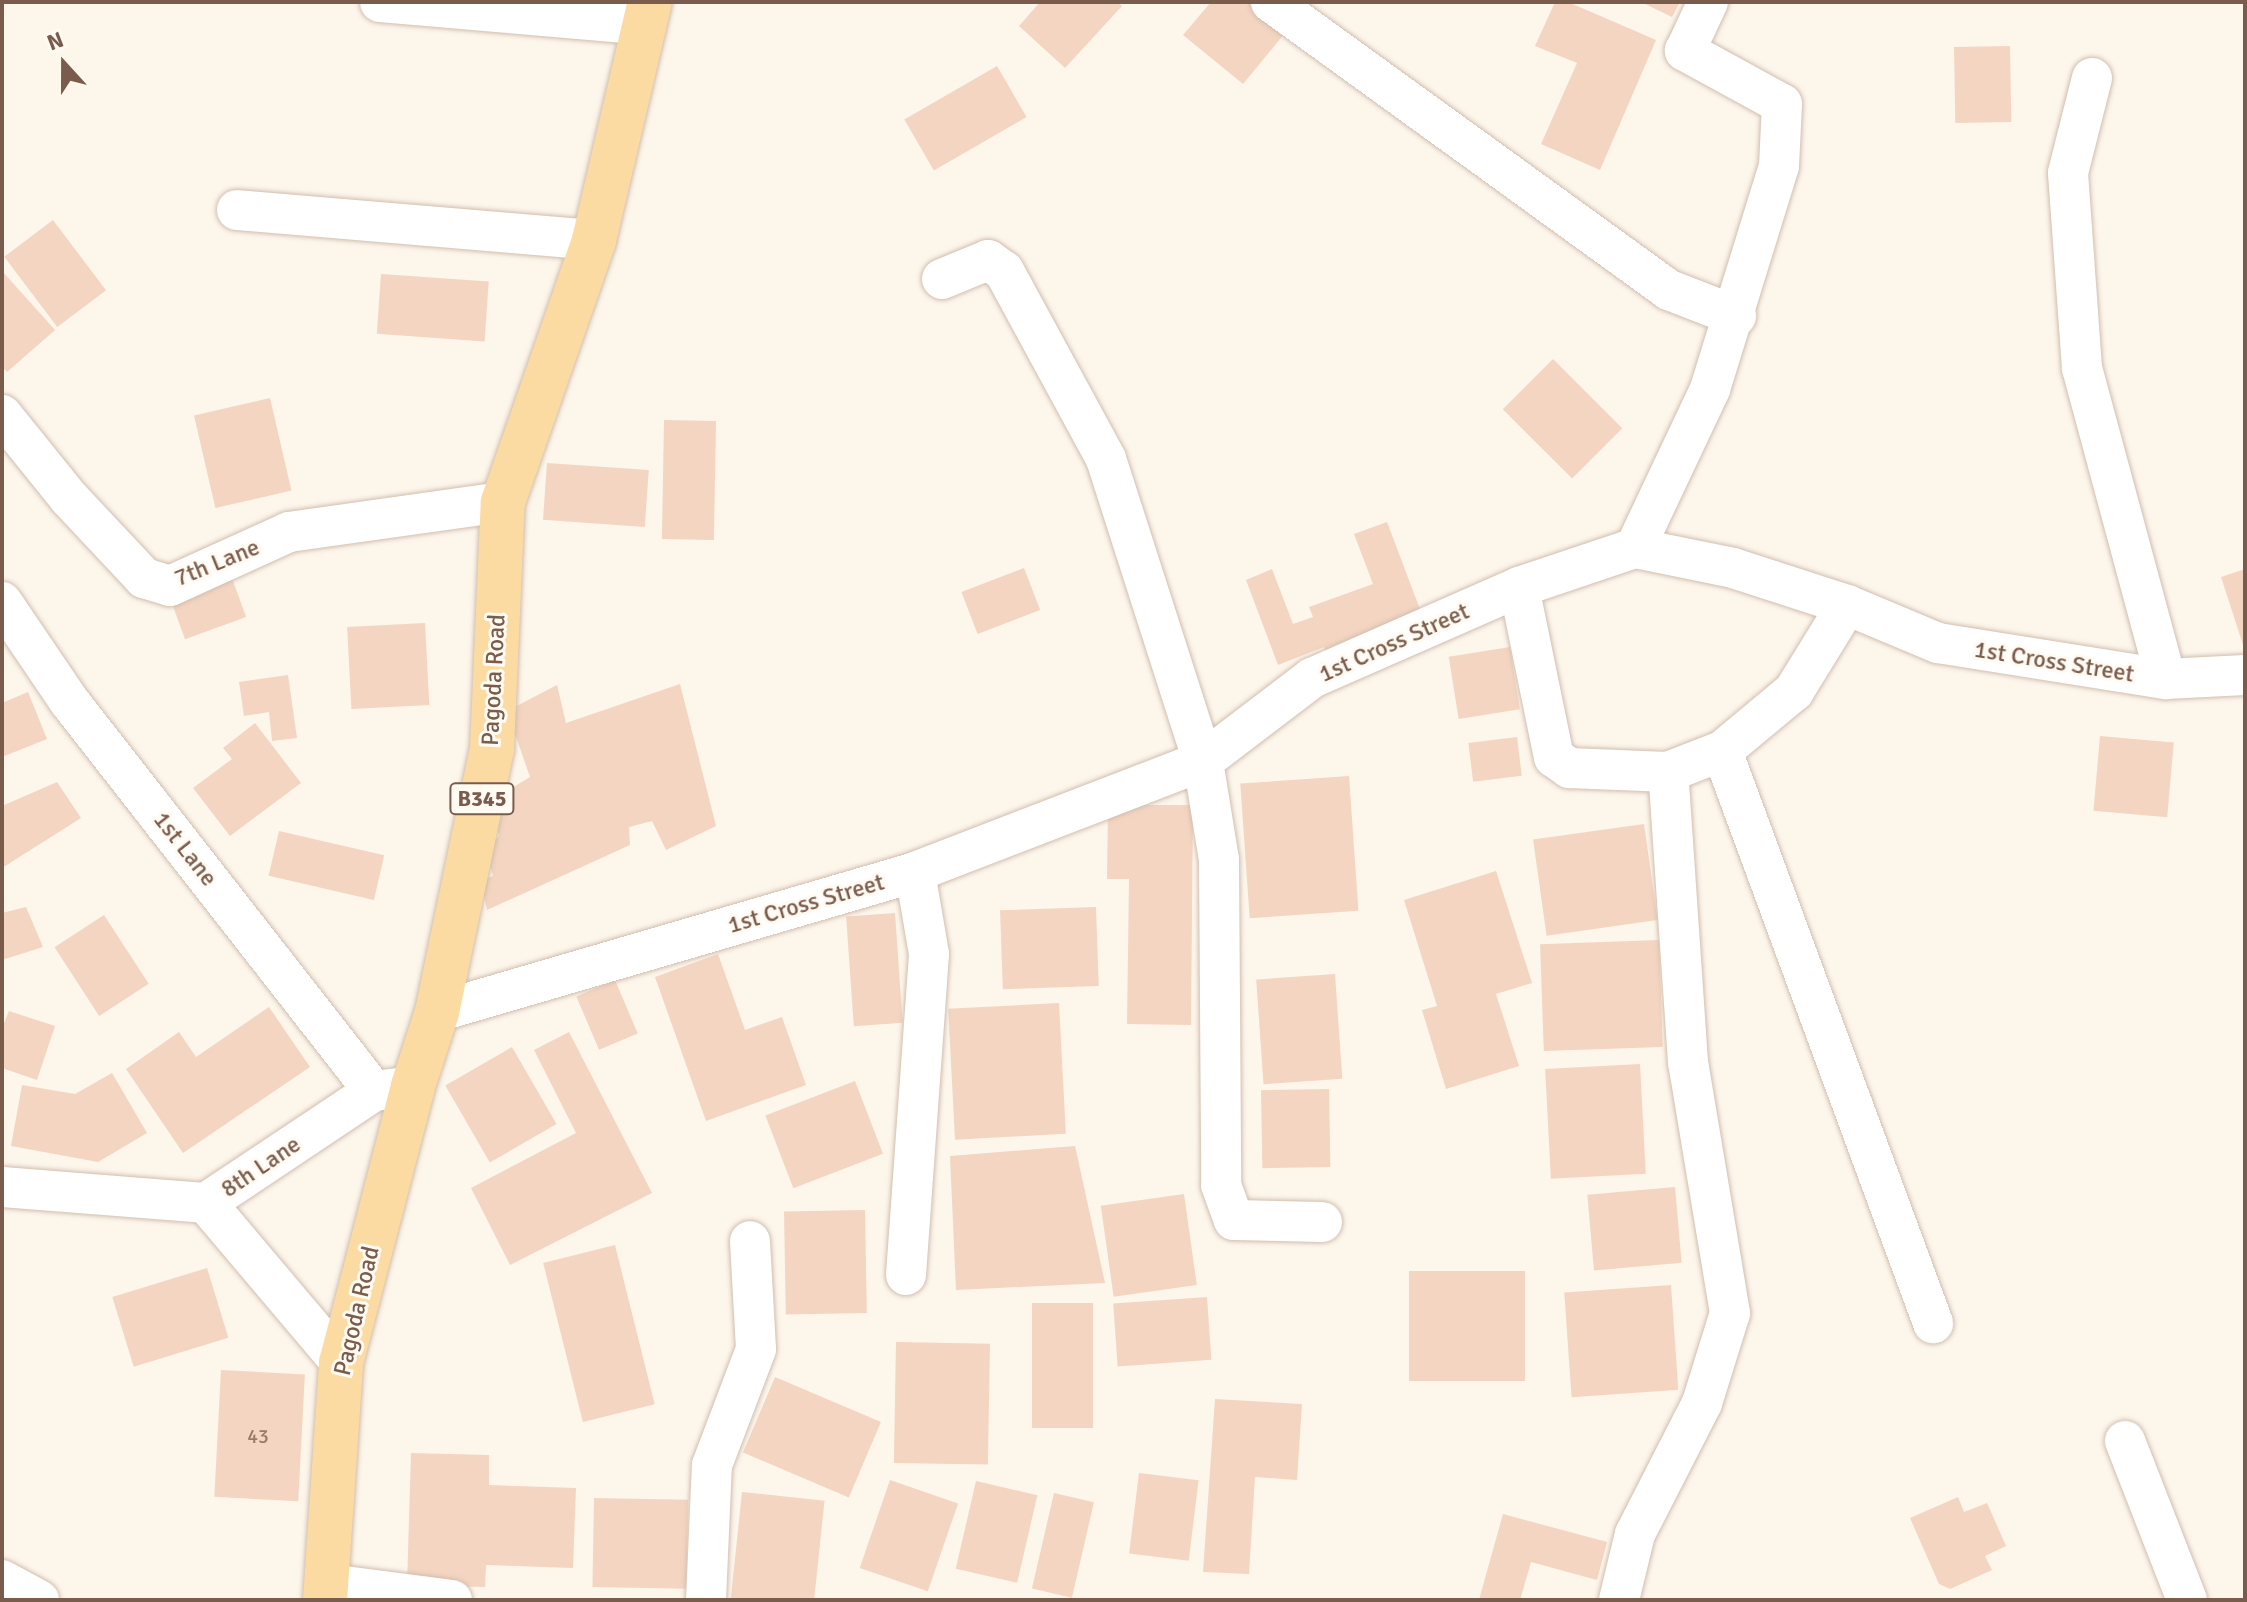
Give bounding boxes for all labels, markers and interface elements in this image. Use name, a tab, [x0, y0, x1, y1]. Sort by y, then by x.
north arrow	[24, 24, 104, 104]
text: N	[43, 26, 67, 56]
street label: 7th Lane	[170, 533, 264, 593]
street label: 1st Cross Street	[1314, 597, 1474, 689]
street label: Pagoda Road	[476, 613, 512, 747]
street label: 1st Cross Street	[1972, 635, 2136, 689]
road number: B345	[448, 781, 516, 817]
street label: 1st Lane	[147, 806, 223, 892]
street label: 1st Cross Street	[724, 868, 888, 940]
street label: 8th Lane	[216, 1130, 306, 1204]
street label: Pagoda Road	[328, 1244, 386, 1378]
house number: 43	[247, 1424, 269, 1448]

